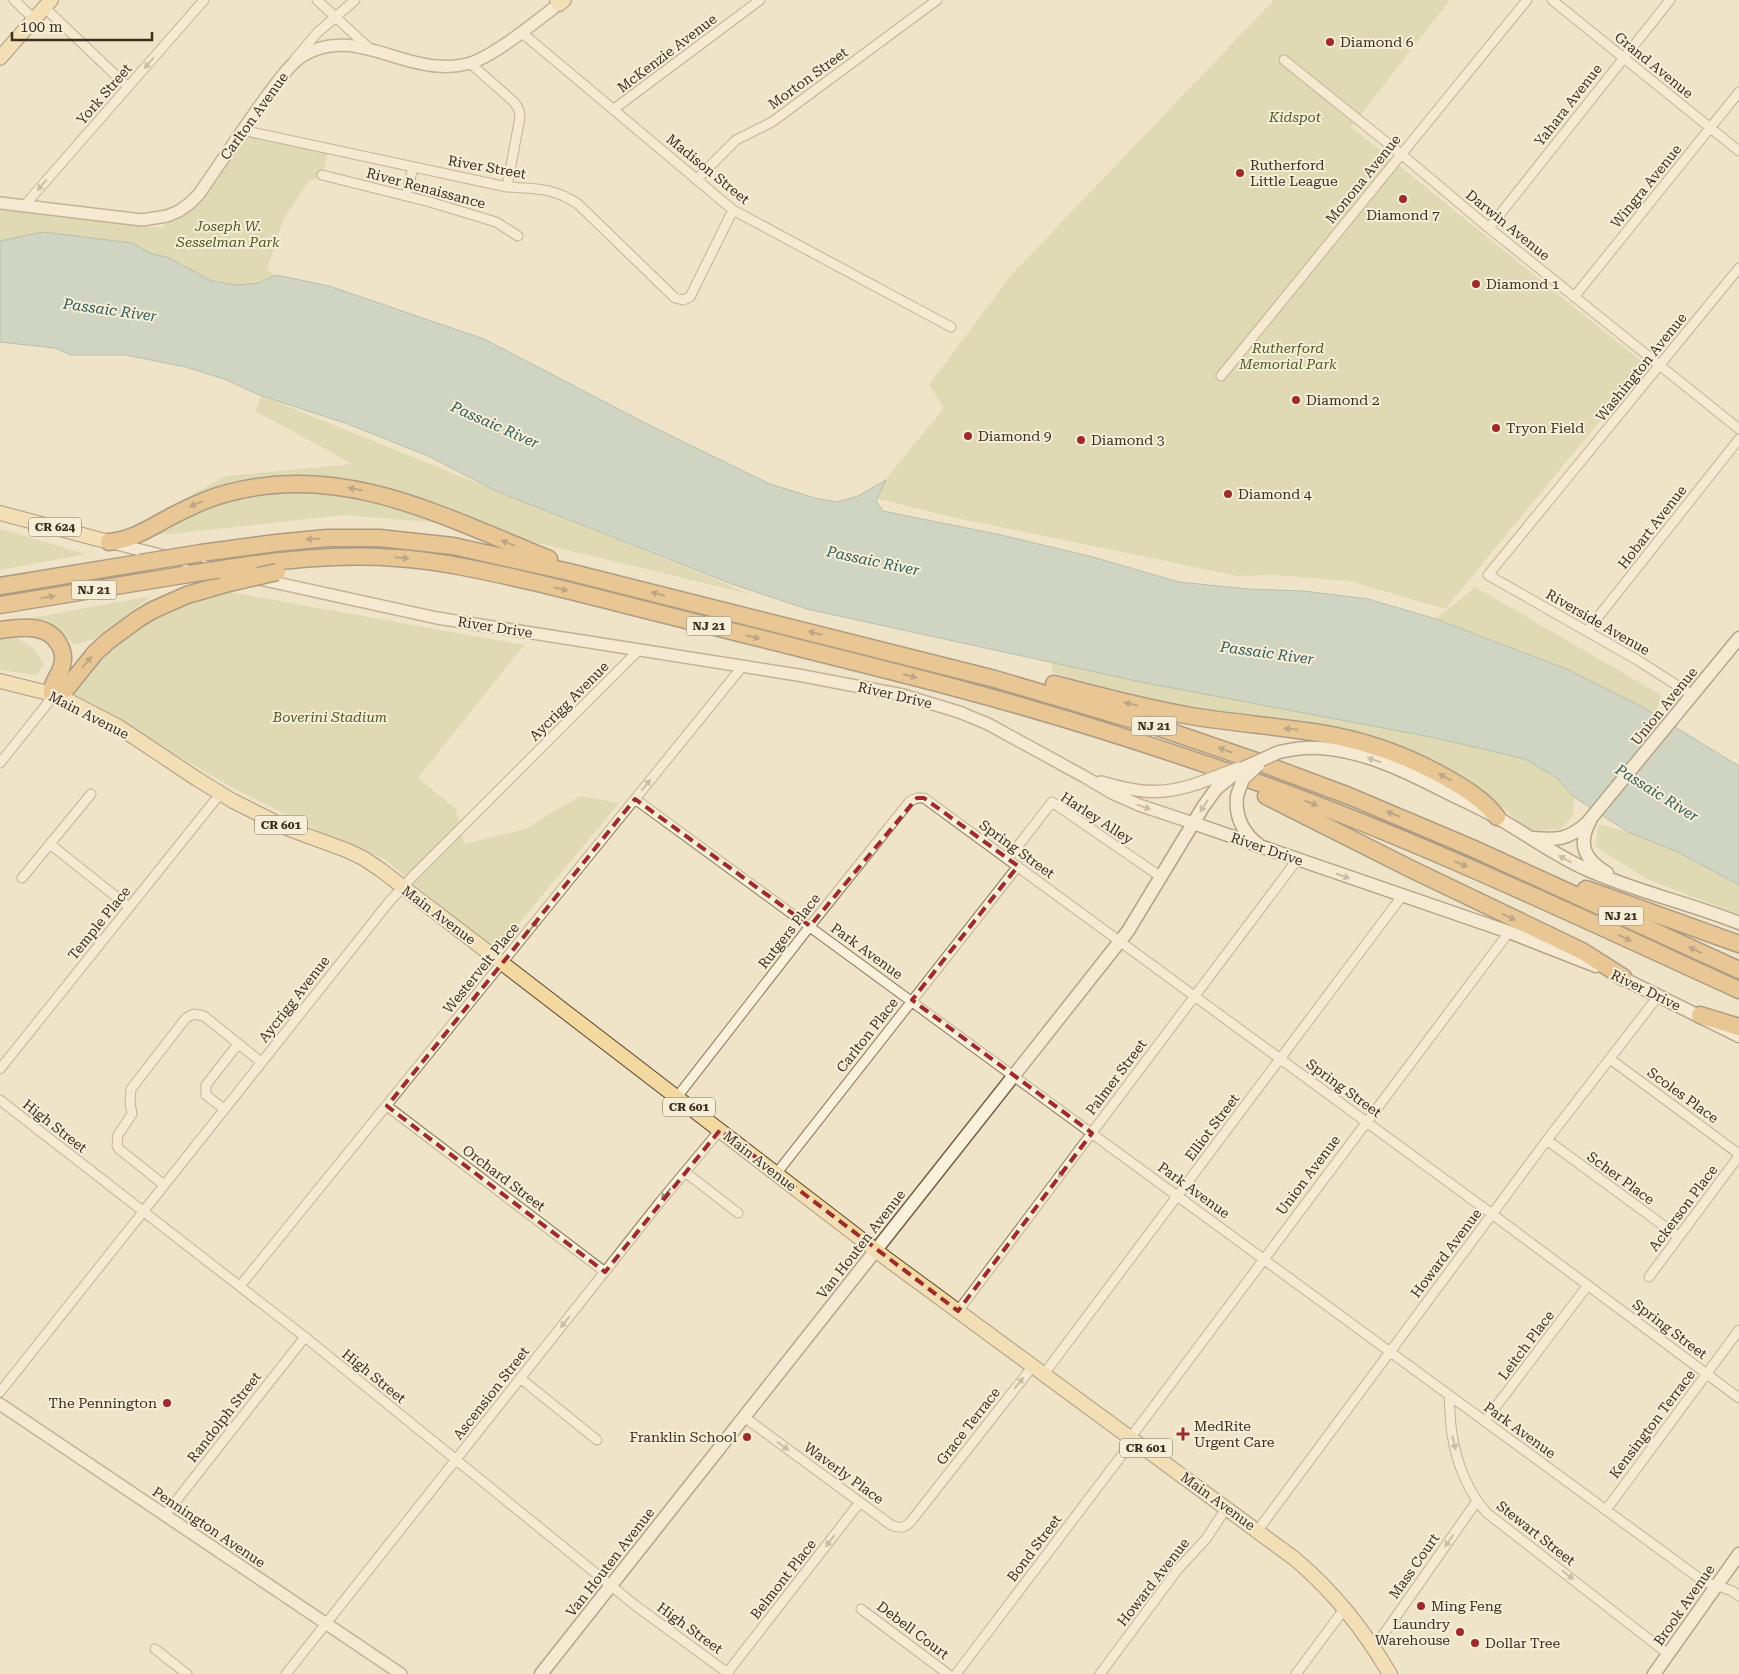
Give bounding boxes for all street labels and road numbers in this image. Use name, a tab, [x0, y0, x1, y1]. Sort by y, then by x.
street label: McKenzie Avenue	[614, 10, 720, 96]
street label: Grand Avenue	[1612, 29, 1697, 102]
street label: Morton Street	[765, 44, 851, 112]
street label: York Street	[73, 60, 135, 128]
street label: Yahara Avenue	[1531, 61, 1605, 149]
street label: Carlton Avenue	[217, 69, 291, 163]
street label: Madison Street	[663, 131, 753, 207]
street label: Monona Avenue	[1322, 131, 1404, 227]
street label: Wingra Avenue	[1608, 141, 1685, 231]
street label: River Street	[447, 152, 527, 182]
street label: River Renaissance	[365, 164, 488, 212]
street label: Darwin Avenue	[1463, 186, 1553, 264]
street label: Washington Avenue	[1592, 309, 1690, 424]
street label: Hobart Avenue	[1614, 482, 1690, 572]
road number: CR 624	[29, 518, 81, 536]
road number: NJ 21	[72, 580, 116, 600]
street label: Riverside Avenue	[1543, 586, 1653, 658]
street label: River Drive	[456, 613, 534, 641]
road number: NJ 21	[686, 616, 732, 636]
street label: Aycrigg Avenue	[526, 658, 612, 744]
street label: Union Avenue	[1628, 663, 1701, 748]
street label: River Drive	[856, 679, 934, 711]
street label: Main Avenue	[46, 688, 132, 742]
road number: NJ 21	[1132, 716, 1176, 736]
street label: Harley Alley	[1058, 789, 1137, 848]
road number: CR 601	[255, 816, 307, 834]
street label: Spring Street	[976, 816, 1058, 882]
street label: River Drive	[1229, 829, 1306, 869]
street label: Main Avenue	[399, 882, 479, 948]
street label: Temple Place	[65, 883, 134, 963]
street label: Rutgers Place	[755, 890, 823, 972]
road number: NJ 21	[1598, 906, 1644, 926]
street label: Westervelt Place	[440, 919, 522, 1016]
street label: Park Avenue	[828, 920, 906, 983]
street label: Aycrigg Avenue	[255, 952, 333, 1045]
street label: River Drive	[1609, 966, 1684, 1014]
street label: Carlton Place	[833, 994, 901, 1075]
street label: Palmer Street	[1082, 1036, 1150, 1118]
street label: Spring Street	[1303, 1055, 1385, 1121]
street label: Scoles Place	[1644, 1064, 1722, 1126]
street label: Elliot Street	[1182, 1090, 1242, 1164]
street label: High Street	[20, 1096, 90, 1156]
road number: CR 601	[663, 1098, 715, 1116]
street label: Main Avenue	[720, 1128, 800, 1195]
street label: Union Avenue	[1273, 1132, 1343, 1218]
street label: Orchard Street	[459, 1142, 549, 1214]
street label: Scher Place	[1584, 1148, 1658, 1208]
street label: Park Avenue	[1155, 1159, 1233, 1222]
street label: Ackerson Place	[1645, 1162, 1721, 1254]
street label: Van Houten Avenue	[814, 1186, 909, 1301]
street label: Howard Avenue	[1407, 1205, 1485, 1301]
street label: Spring Street	[1630, 1296, 1710, 1362]
street label: Leitch Place	[1495, 1307, 1557, 1383]
street label: Ascension Street	[450, 1343, 532, 1443]
street label: High Street	[339, 1346, 409, 1406]
street label: Kensington Terrace	[1606, 1366, 1698, 1481]
street label: Randolph Street	[184, 1369, 264, 1465]
street label: Grace Terrace	[933, 1384, 1003, 1468]
street label: Park Avenue	[1481, 1399, 1559, 1462]
street label: Waverly Place	[801, 1439, 887, 1507]
road number: CR 601	[1120, 1439, 1172, 1458]
street label: Main Avenue	[1178, 1469, 1259, 1534]
street label: Pennington Avenue	[150, 1483, 269, 1571]
street label: Stewart Street	[1494, 1497, 1578, 1569]
street label: Van Houten Avenue	[563, 1504, 658, 1619]
street label: Bond Street	[1004, 1511, 1064, 1585]
street label: Mass Court	[1386, 1530, 1442, 1602]
street label: Howard Avenue	[1114, 1535, 1192, 1629]
street label: Belmont Place	[747, 1536, 819, 1622]
street label: Brook Avenue	[1650, 1561, 1718, 1648]
street label: Debell Court	[874, 1598, 952, 1662]
street label: High Street	[654, 1599, 726, 1657]

